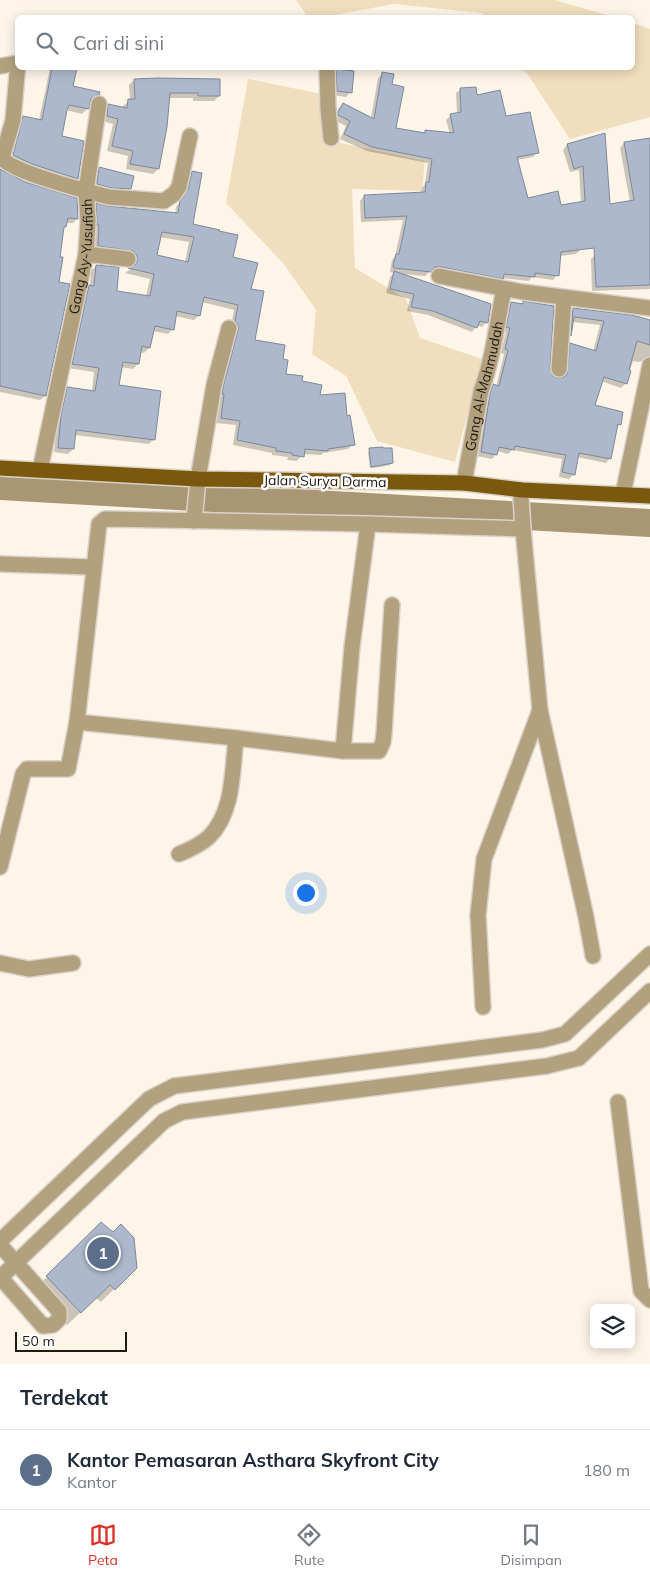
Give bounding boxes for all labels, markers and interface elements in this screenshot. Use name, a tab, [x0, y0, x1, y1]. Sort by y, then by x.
search box	[15, 15, 635, 70]
icon: search	[33, 29, 61, 57]
text: Cari di sini	[73, 31, 164, 55]
street label: Gang Ay-Yusufiah	[64, 198, 97, 316]
street label: Gang Al-Mahmudah	[461, 320, 507, 453]
street label: Jalan Surya Darma	[263, 471, 387, 491]
your location	[293, 880, 319, 906]
pin: 1	[87, 1234, 119, 1272]
map controls	[590, 1304, 635, 1349]
button: layers	[590, 1304, 635, 1349]
scale bar	[15, 1329, 128, 1352]
text: 50 m	[22, 1332, 55, 1350]
text: Terdekat	[20, 1384, 108, 1410]
text: Kantor Pemasaran Asthara Skyfront City	[67, 1448, 439, 1472]
text: 1	[31, 1460, 41, 1480]
text: 180 m	[583, 1460, 630, 1480]
text: Kantor	[67, 1472, 117, 1492]
tab: Peta	[88, 1521, 118, 1569]
tab: Rute	[294, 1521, 324, 1569]
tab: Disimpan	[500, 1521, 562, 1569]

